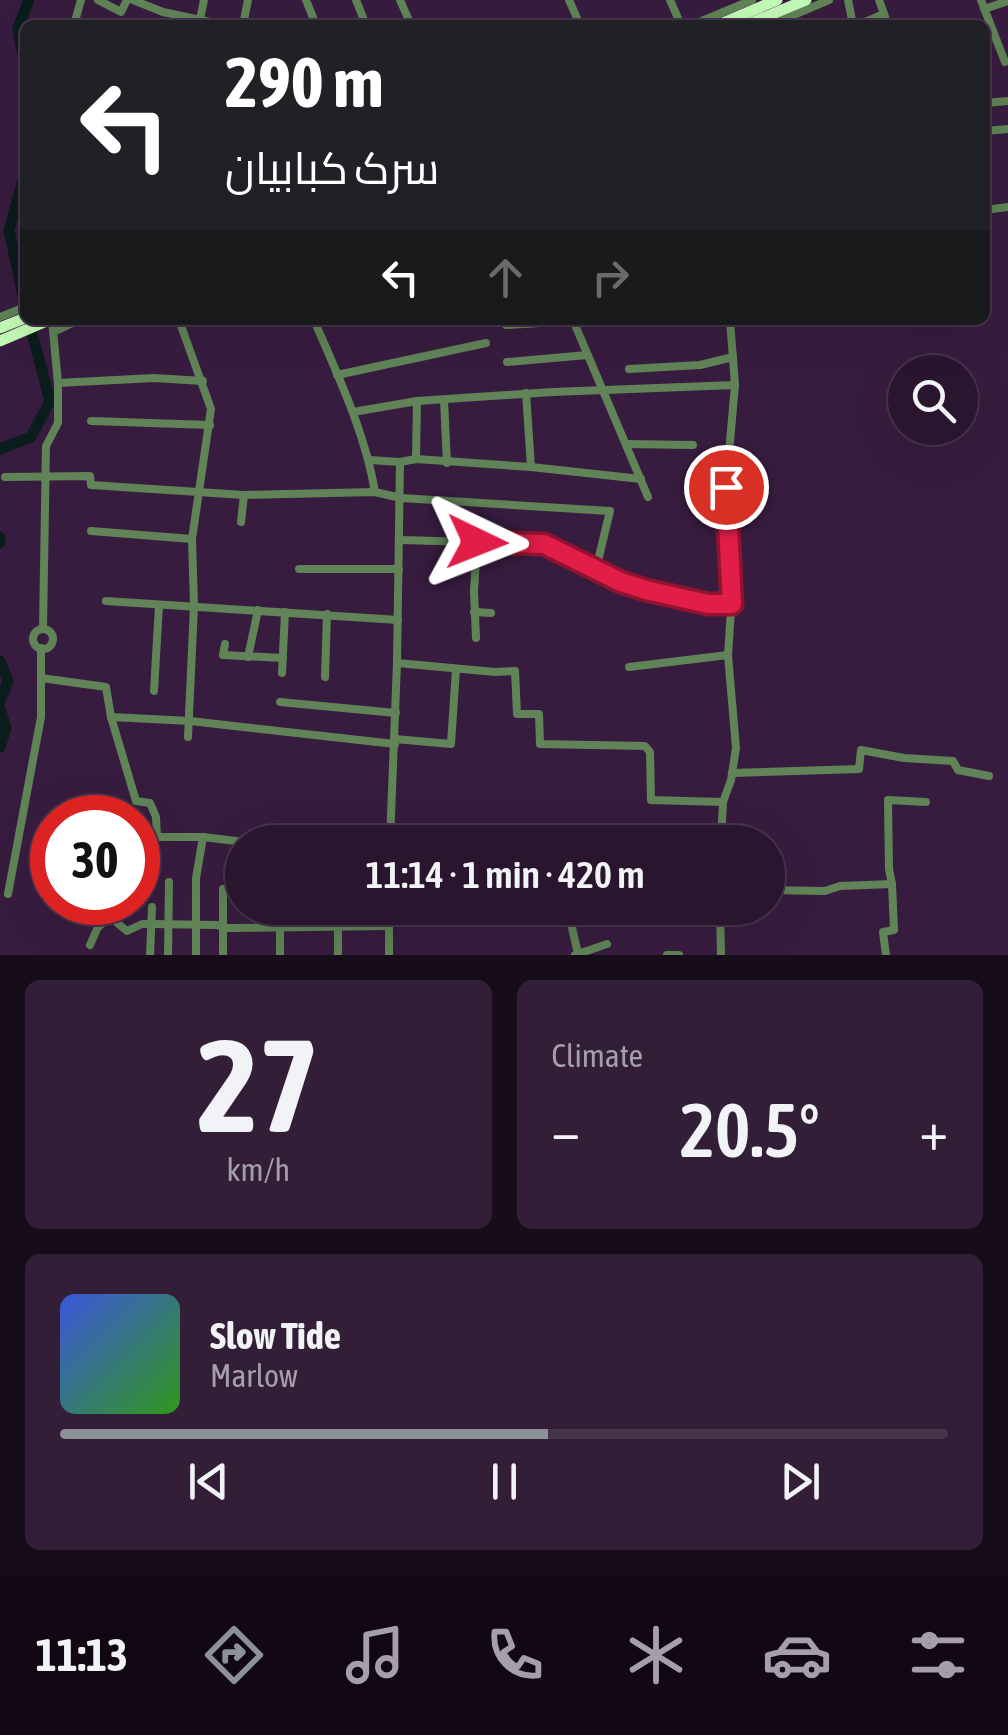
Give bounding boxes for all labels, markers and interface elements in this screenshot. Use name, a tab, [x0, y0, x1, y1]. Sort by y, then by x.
text: 290 m	[225, 42, 384, 122]
icon: left	[60, 60, 190, 190]
text: سرک کبابیان	[225, 142, 440, 194]
icon: left	[373, 250, 428, 305]
icon: ahead	[478, 250, 533, 305]
icon: right	[583, 250, 638, 305]
map controls	[888, 355, 978, 445]
button: search	[888, 355, 978, 445]
pin	[684, 445, 769, 530]
icon: arrive	[699, 460, 754, 515]
position arrow	[425, 490, 529, 594]
speed limit sign: 30	[30, 795, 160, 925]
text: 11:14 · 1 min · 420 m	[365, 853, 645, 896]
text: 27	[197, 1011, 319, 1160]
text: Climate	[552, 1037, 643, 1074]
text: 20.5°	[680, 1087, 820, 1173]
text: −	[552, 1099, 580, 1162]
text: +	[919, 1099, 948, 1162]
text: km/h	[227, 1151, 290, 1188]
text: Slow Tide	[210, 1314, 341, 1357]
text: Marlow	[210, 1357, 298, 1394]
icon: previous	[181, 1454, 236, 1509]
icon: pause	[477, 1454, 532, 1509]
icon: next	[773, 1454, 828, 1509]
icon: directions	[199, 1620, 269, 1690]
icon: music	[340, 1620, 410, 1690]
icon: phone	[480, 1620, 550, 1690]
icon: climate	[621, 1620, 691, 1690]
icon: car	[762, 1620, 832, 1690]
icon: filters	[903, 1620, 973, 1690]
text: 11:13	[35, 1629, 128, 1681]

